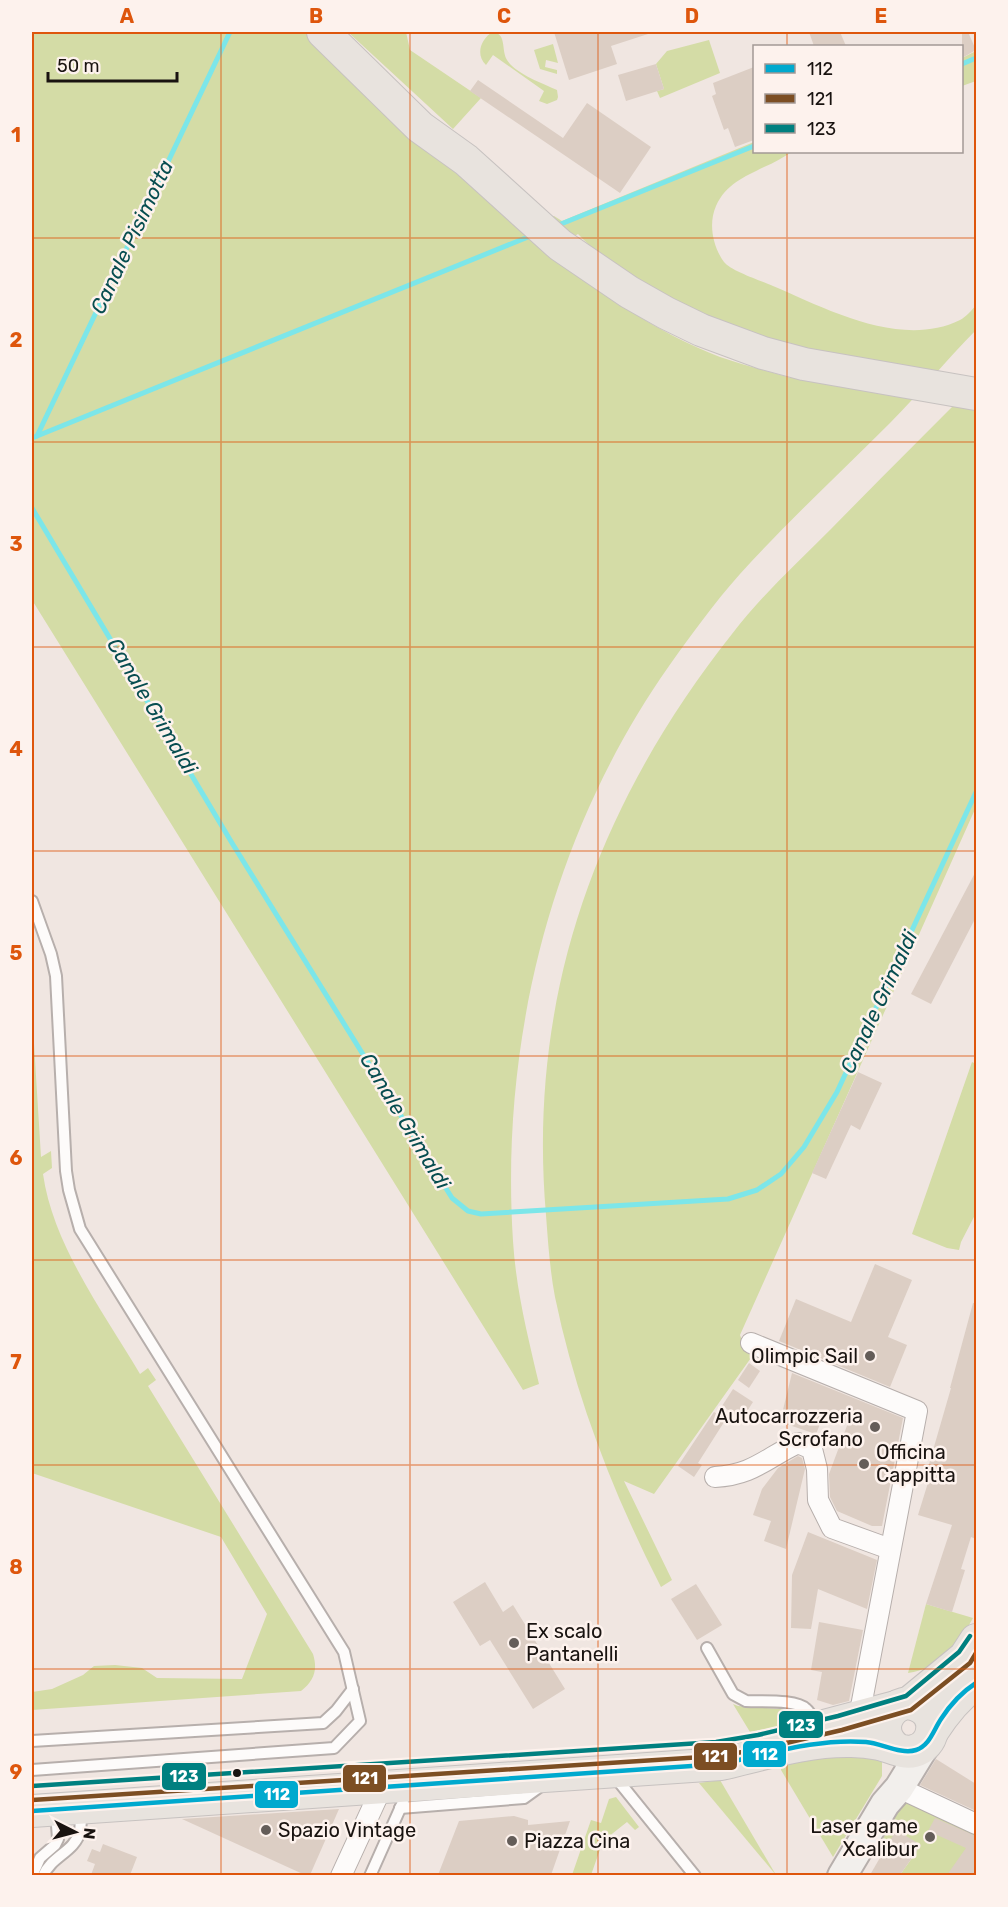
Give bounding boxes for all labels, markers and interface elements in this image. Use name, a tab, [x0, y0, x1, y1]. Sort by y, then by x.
text: A	[120, 4, 135, 28]
text: B	[309, 4, 323, 28]
text: C	[497, 4, 511, 28]
text: D	[685, 4, 699, 28]
text: E	[875, 4, 887, 28]
scale bar	[48, 45, 177, 83]
legend	[753, 45, 963, 153]
text: 50 m	[57, 55, 100, 77]
text: 112	[807, 58, 833, 80]
text: 121	[807, 88, 833, 110]
text: 123	[807, 118, 836, 140]
text: 1	[11, 123, 21, 147]
water label: Canale Pisimotta	[85, 156, 178, 318]
text: 2	[10, 328, 23, 352]
text: 3	[9, 532, 23, 556]
water label: Canale Grimaldi	[102, 633, 203, 779]
text: 4	[9, 737, 23, 761]
water label: Canale Grimaldi	[835, 926, 923, 1077]
text: 5	[10, 941, 23, 965]
water label: Canale Grimaldi	[355, 1048, 456, 1194]
text: 6	[9, 1146, 23, 1170]
place label: Olimpic Sail	[751, 1344, 858, 1368]
marker: Olimpic Sail	[863, 1349, 877, 1363]
text: 7	[10, 1350, 22, 1374]
place label: Autocarrozzeria Scrofano	[715, 1404, 863, 1451]
marker: Autocarrozzeria Scrofano	[868, 1420, 882, 1434]
place label: Officina Cappitta	[876, 1440, 956, 1487]
marker: Officina Cappitta	[857, 1457, 871, 1471]
text: 8	[9, 1555, 23, 1579]
place label: Ex scalo Pantanelli	[526, 1619, 618, 1666]
marker: Ex scalo Pantanelli	[507, 1636, 521, 1650]
line badge: 123	[778, 1710, 824, 1739]
text: 123	[787, 1716, 815, 1735]
line badge: 112	[742, 1740, 787, 1768]
line badge: 121	[693, 1742, 738, 1771]
text: 112	[752, 1745, 778, 1764]
text: 121	[702, 1747, 728, 1766]
text: 9	[10, 1760, 23, 1784]
line badge: 123	[161, 1762, 207, 1791]
line badge: 121	[342, 1764, 387, 1793]
text: 123	[170, 1767, 198, 1786]
unlabelled marker	[231, 1767, 243, 1779]
text: 121	[352, 1769, 378, 1788]
line badge: 112	[254, 1780, 299, 1809]
text: 112	[264, 1785, 290, 1804]
north arrow	[45, 1802, 105, 1862]
place label: Laser game Xcalibur	[810, 1814, 918, 1861]
place label: Spazio Vintage	[278, 1818, 416, 1842]
marker: Spazio Vintage	[259, 1823, 273, 1837]
text: N	[79, 1827, 99, 1840]
place label: Piazza Cina	[524, 1829, 630, 1853]
marker: Laser game Xcalibur	[923, 1830, 937, 1844]
marker: Piazza Cina	[505, 1834, 519, 1848]

